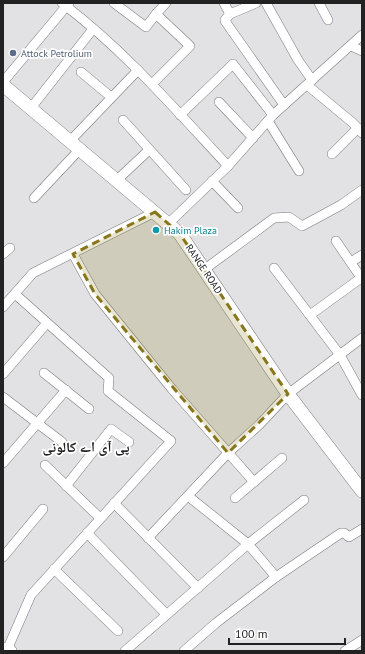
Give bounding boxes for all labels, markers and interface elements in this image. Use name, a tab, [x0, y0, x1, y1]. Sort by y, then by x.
place label: Attock Petrolium	[21, 47, 92, 60]
marker: Attock Petrolium	[8, 48, 18, 58]
place label: Hakim Plaza	[164, 224, 217, 237]
marker: Hakim Plaza	[151, 225, 161, 235]
street label: RANGE ROAD	[183, 242, 225, 296]
district label: پی آی اے کالونی	[43, 438, 130, 456]
scale bar	[229, 620, 345, 646]
text: 100 m	[235, 626, 268, 641]

